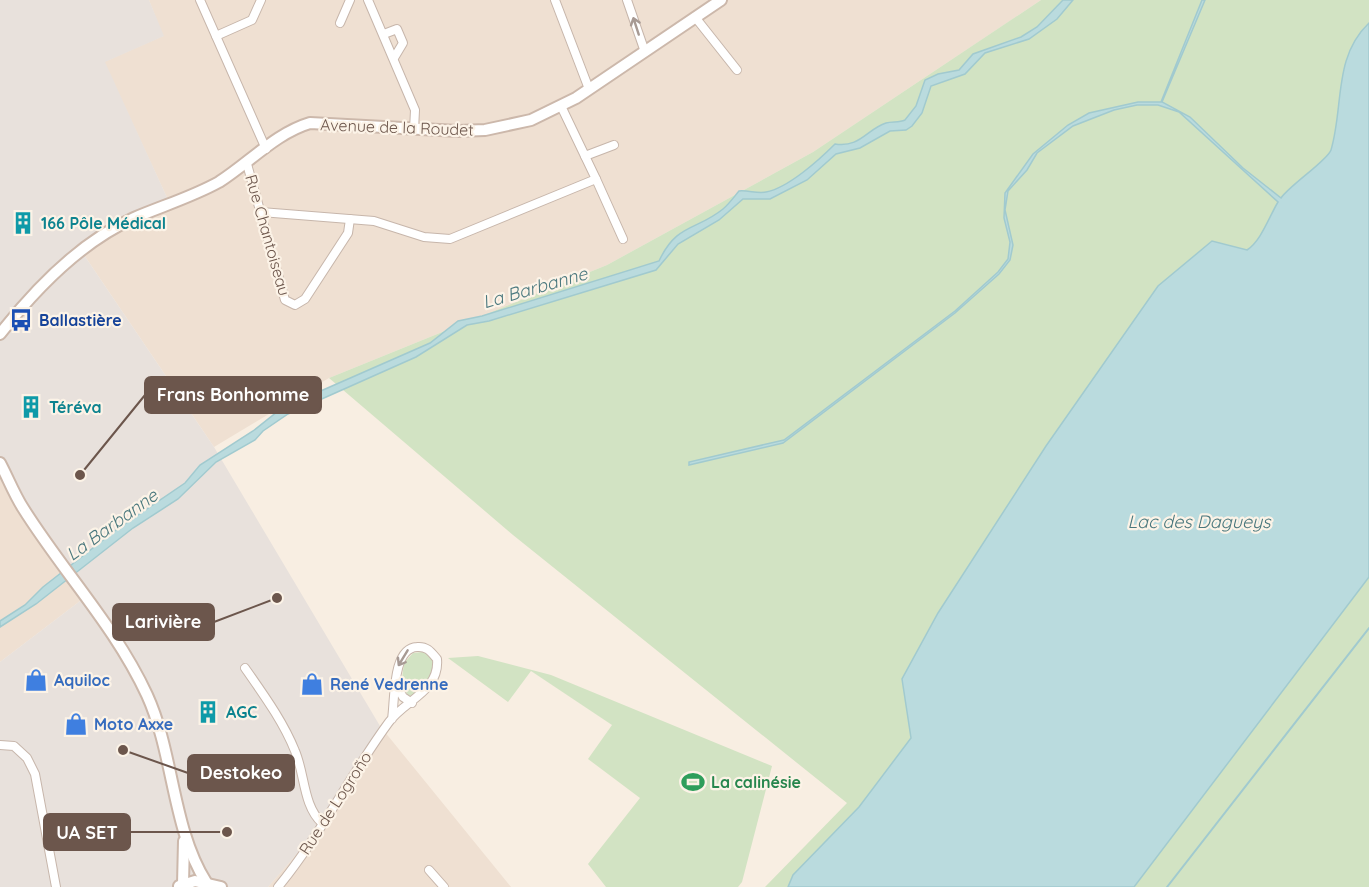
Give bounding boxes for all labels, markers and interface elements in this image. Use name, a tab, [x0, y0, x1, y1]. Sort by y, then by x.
one-way arrow	[630, 17, 641, 36]
street label: Avenue de la Roudet	[320, 114, 474, 140]
street label: Rue Chantoiseau	[241, 172, 295, 298]
building icon: 166 Pôle Médical	[10, 210, 36, 236]
place label: 166 Pôle Médical	[41, 213, 166, 233]
water label: La Barbanne	[480, 261, 591, 313]
bus stop icon: Ballastière	[8, 307, 34, 333]
place label: Ballastière	[39, 310, 122, 330]
callout: Frans Bonhomme	[145, 377, 321, 413]
text: Frans Bonhomme	[157, 383, 309, 406]
building icon: Téréva	[18, 394, 44, 420]
place label: Téréva	[49, 397, 102, 417]
water label: La Barbanne	[61, 483, 163, 566]
water label: Lac des Dagueys	[1128, 510, 1272, 533]
callout: Larivière	[113, 604, 214, 640]
text: Larivière	[125, 610, 201, 633]
one-way arrow	[396, 650, 409, 667]
shop icon: Aquiloc	[23, 667, 49, 693]
place label: Aquiloc	[54, 670, 110, 690]
shop icon: René Vedrenne	[299, 671, 325, 697]
place label: René Vedrenne	[330, 674, 448, 694]
building icon: AGC	[195, 699, 221, 725]
place label: AGC	[226, 702, 257, 722]
shop icon: Moto Axxe	[63, 711, 89, 737]
place label: Moto Axxe	[94, 714, 173, 734]
street label: Rue de Logroño	[294, 748, 376, 858]
callout: Destokeo	[188, 755, 294, 791]
text: Destokeo	[200, 761, 282, 784]
sports icon: La calinésie	[680, 769, 706, 795]
place label: La calinésie	[711, 772, 801, 792]
callout: UA SET	[44, 814, 130, 850]
text: UA SET	[56, 821, 118, 844]

